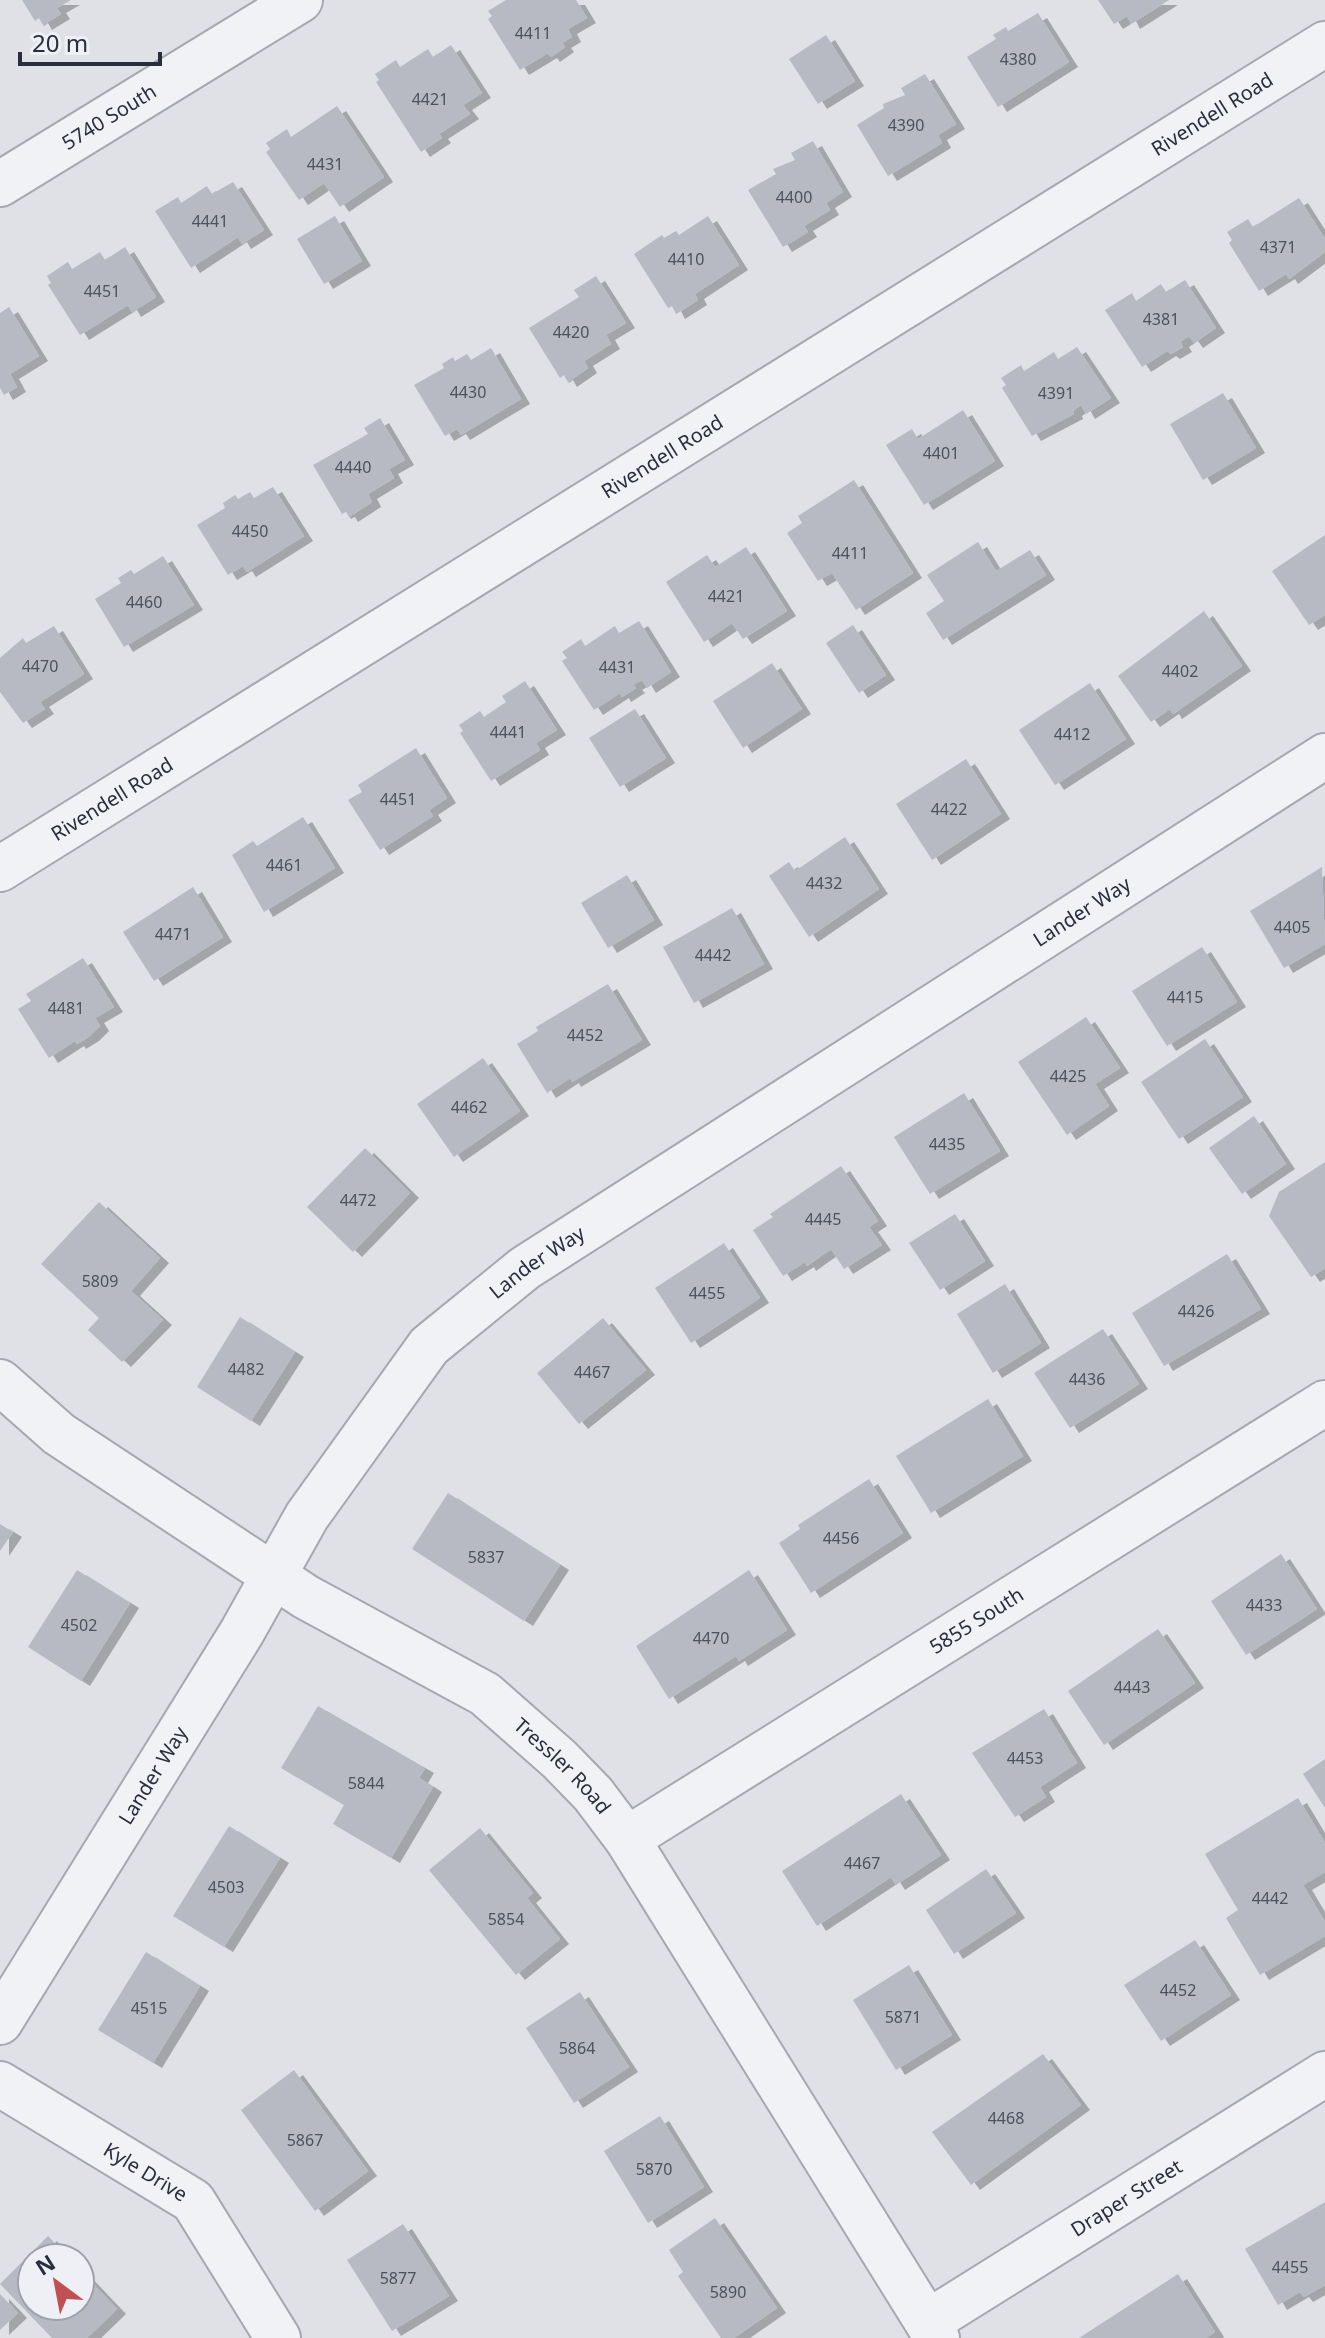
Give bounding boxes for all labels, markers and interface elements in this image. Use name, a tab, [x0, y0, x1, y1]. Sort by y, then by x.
scale bar	[20, 16, 160, 66]
house number: 4411	[515, 22, 551, 44]
text: 20 m	[32, 26, 88, 59]
house number: 4380	[1000, 48, 1036, 70]
street label: Rivendell Road	[1146, 66, 1278, 162]
street label: 5740 South	[57, 77, 161, 156]
house number: 4421	[412, 88, 448, 110]
house number: 4390	[888, 114, 924, 136]
house number: 4431	[307, 153, 343, 175]
house number: 4400	[776, 186, 812, 208]
house number: 4441	[192, 210, 228, 232]
house number: 4371	[1260, 236, 1296, 258]
house number: 4410	[668, 248, 704, 270]
house number: 4451	[84, 280, 120, 302]
house number: 4381	[1143, 308, 1179, 330]
house number: 4420	[553, 321, 589, 343]
house number: 4430	[450, 381, 486, 403]
house number: 4391	[1038, 382, 1074, 404]
street label: Rivendell Road	[596, 408, 728, 504]
house number: 4401	[923, 442, 959, 464]
house number: 4440	[335, 456, 371, 478]
house number: 4450	[232, 520, 268, 542]
house number: 4411	[832, 542, 868, 564]
house number: 4421	[708, 585, 744, 607]
house number: 4460	[126, 591, 162, 613]
house number: 4470	[22, 655, 58, 677]
house number: 4431	[599, 656, 635, 678]
house number: 4402	[1162, 660, 1198, 682]
house number: 4441	[490, 721, 526, 743]
house number: 4412	[1054, 723, 1090, 745]
street label: Rivendell Road	[46, 751, 178, 847]
house number: 4451	[380, 788, 416, 810]
house number: 4422	[931, 798, 967, 820]
house number: 4461	[266, 854, 302, 876]
street label: Lander Way	[1028, 870, 1136, 952]
house number: 4432	[806, 872, 842, 894]
house number: 4405	[1274, 916, 1310, 938]
house number: 4471	[155, 923, 191, 945]
house number: 4442	[695, 944, 731, 966]
house number: 4415	[1167, 986, 1203, 1008]
house number: 4481	[48, 997, 84, 1019]
house number: 4452	[567, 1024, 603, 1046]
house number: 4425	[1050, 1065, 1086, 1087]
house number: 4462	[451, 1096, 487, 1118]
house number: 4435	[929, 1133, 965, 1155]
house number: 4472	[340, 1189, 376, 1211]
house number: 4445	[805, 1208, 841, 1230]
street label: Lander Way	[483, 1219, 590, 1305]
house number: 5809	[82, 1270, 118, 1292]
house number: 4455	[689, 1282, 725, 1304]
house number: 4426	[1178, 1300, 1214, 1322]
house number: 4482	[228, 1358, 264, 1380]
house number: 4467	[574, 1361, 610, 1383]
house number: 4436	[1069, 1368, 1105, 1390]
house number: 4456	[823, 1527, 859, 1549]
house number: 5837	[468, 1546, 504, 1568]
street label: 5855 South	[924, 1581, 1028, 1660]
house number: 4433	[1246, 1594, 1282, 1616]
house number: 4502	[61, 1614, 97, 1636]
house number: 4470	[693, 1627, 729, 1649]
house number: 4443	[1114, 1676, 1150, 1698]
street label: Tressler Road	[508, 1712, 617, 1819]
street label: Lander Way	[112, 1720, 194, 1830]
house number: 4453	[1007, 1747, 1043, 1769]
house number: 5844	[348, 1772, 384, 1794]
house number: 4467	[844, 1852, 880, 1874]
house number: 4503	[208, 1876, 244, 1898]
house number: 4442	[1252, 1887, 1288, 1909]
house number: 5854	[488, 1908, 524, 1930]
house number: 4452	[1160, 1979, 1196, 2001]
house number: 4515	[131, 1997, 167, 2019]
house number: 5871	[885, 2006, 921, 2028]
house number: 5864	[559, 2037, 595, 2059]
house number: 4468	[988, 2107, 1024, 2129]
house number: 5867	[287, 2129, 323, 2151]
street label: Kyle Drive	[99, 2136, 193, 2208]
street label: Draper Street	[1065, 2153, 1187, 2243]
house number: 5870	[636, 2158, 672, 2180]
north arrow	[16, 2242, 96, 2322]
text: N	[29, 2247, 60, 2282]
house number: 4455	[1272, 2256, 1308, 2278]
house number: 5877	[380, 2267, 416, 2289]
house number: 5890	[710, 2281, 746, 2303]

